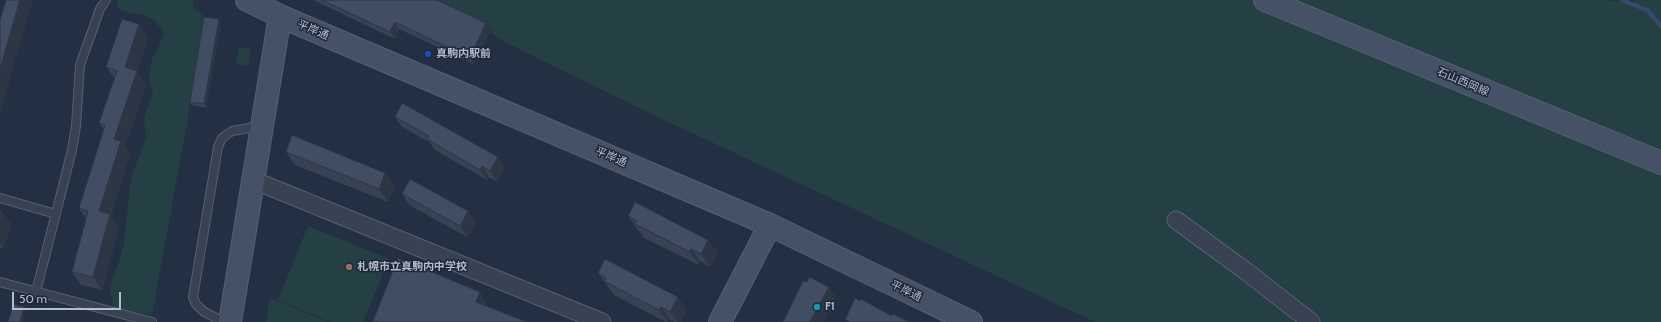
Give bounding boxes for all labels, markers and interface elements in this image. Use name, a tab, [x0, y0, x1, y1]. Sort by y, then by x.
street label: 平岸通	[295, 17, 331, 43]
place label: 真駒内駅前	[436, 47, 491, 61]
marker: 真駒内駅前	[423, 49, 433, 59]
street label: 石山西岡線	[1435, 65, 1491, 99]
street label: 平岸通	[593, 144, 629, 170]
place label: 札幌市立真駒内中学校	[357, 260, 467, 274]
marker: 札幌市立真駒内中学校	[344, 262, 354, 272]
street label: 平岸通	[888, 278, 924, 304]
scale bar	[14, 284, 123, 310]
text: 50 m	[19, 291, 47, 306]
place label: F1	[825, 300, 835, 314]
marker: F1	[812, 302, 822, 312]

